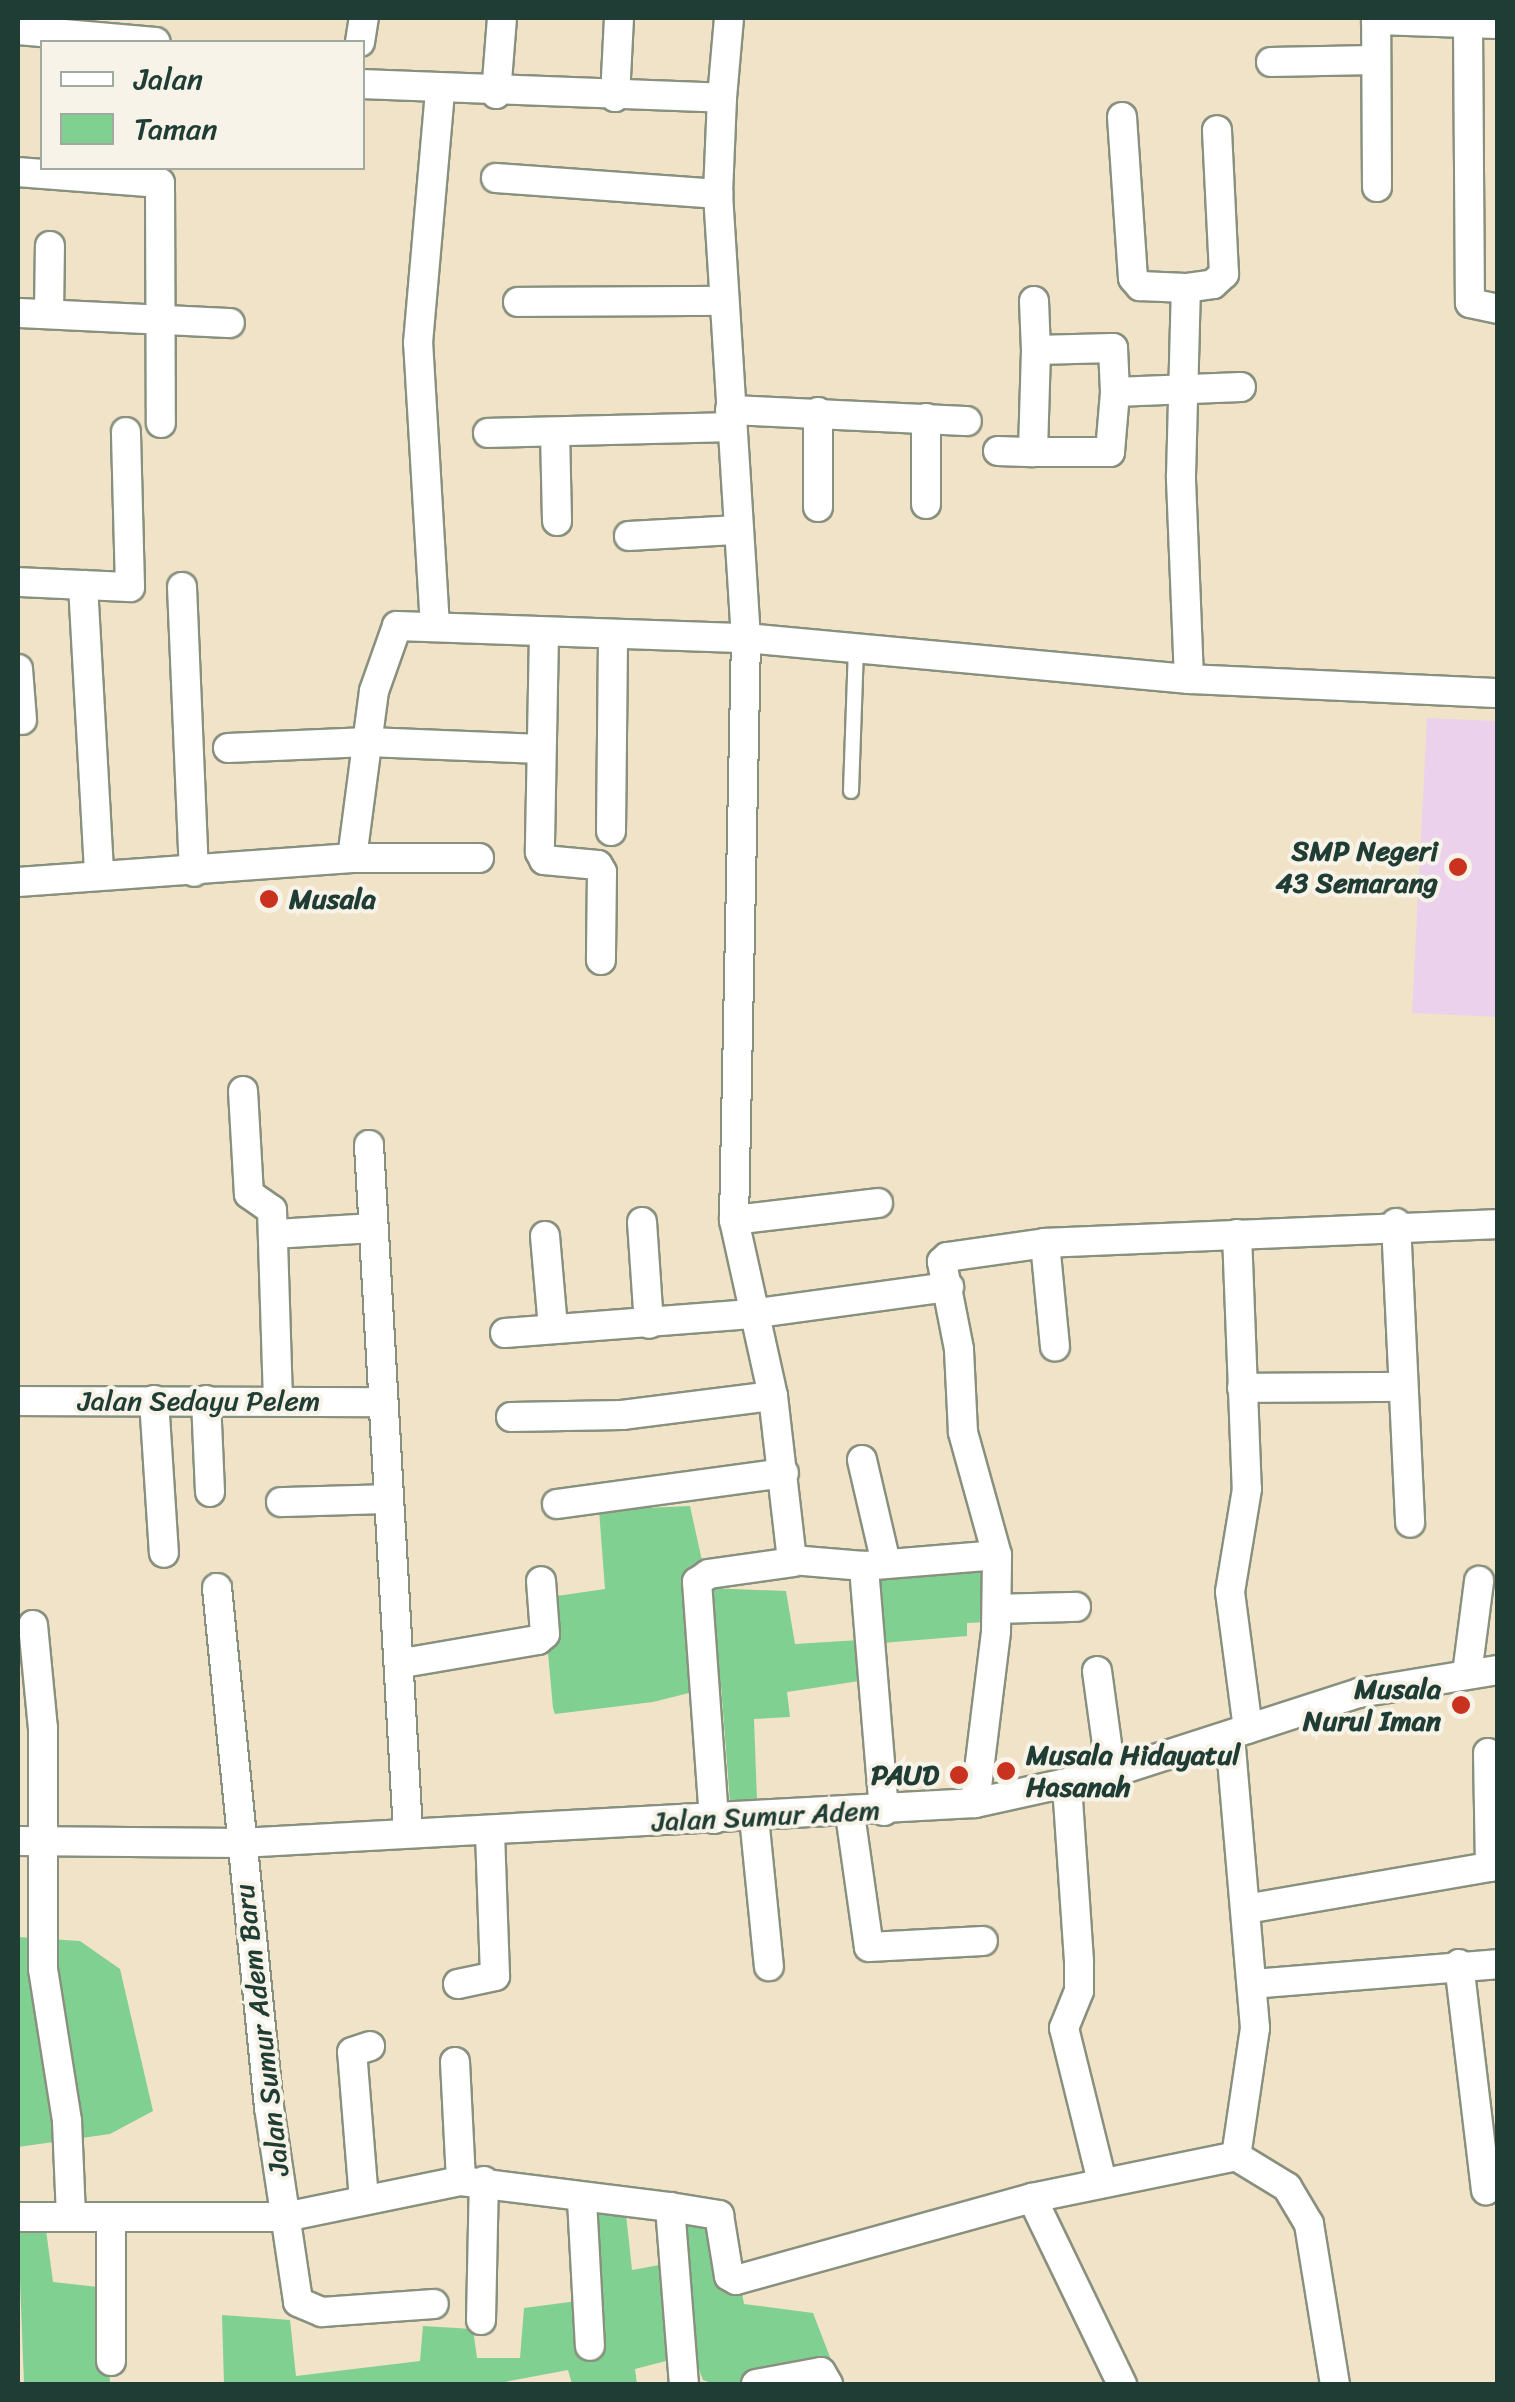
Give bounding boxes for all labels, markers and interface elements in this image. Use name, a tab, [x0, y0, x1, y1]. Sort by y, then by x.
legend	[40, 40, 365, 170]
text: Jalan	[134, 52, 203, 106]
text: Taman	[134, 102, 217, 156]
place label: SMP Negeri 43 Semarang	[1275, 834, 1438, 900]
marker: SMP Negeri 43 Semarang	[1447, 856, 1469, 878]
place label: Musala	[289, 882, 376, 916]
marker: Musala	[258, 888, 280, 910]
street label: Jalan Sedayu Pelem	[77, 1384, 321, 1418]
place label: Musala Nurul Iman	[1303, 1672, 1441, 1738]
marker: Musala Nurul Iman	[1450, 1694, 1472, 1716]
place label: Musala Hidayatul Hasanah	[1026, 1738, 1239, 1804]
place label: PAUD	[871, 1758, 939, 1792]
marker: Musala Hidayatul Hasanah	[995, 1760, 1017, 1782]
marker: PAUD	[948, 1764, 970, 1786]
street label: Jalan Sumur Adem	[651, 1793, 881, 1839]
street label: Jalan Sumur Adem Baru	[227, 1882, 297, 2178]

